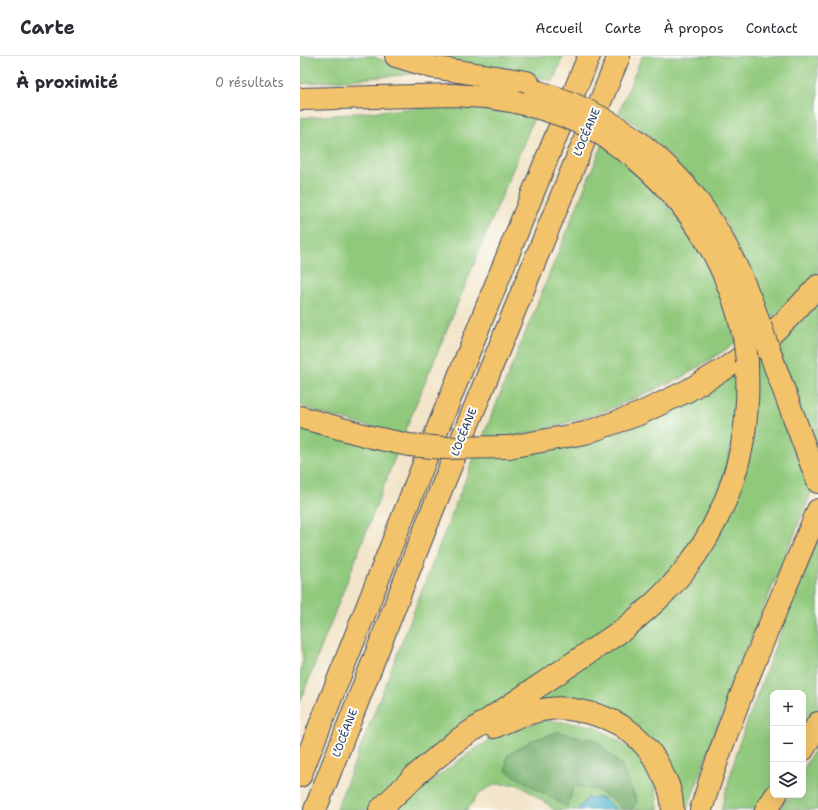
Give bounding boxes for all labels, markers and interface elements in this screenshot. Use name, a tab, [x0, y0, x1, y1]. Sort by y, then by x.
text: Carte	[20, 15, 75, 40]
text: Accueil	[535, 19, 583, 37]
text: Carte	[605, 19, 641, 37]
text: À propos	[663, 19, 724, 37]
text: Contact	[746, 19, 798, 37]
text: À proximité	[16, 71, 118, 93]
text: 0 résultats	[215, 74, 284, 91]
street label: L’OCÉANE	[569, 105, 604, 158]
street label: L’OCÉANE	[447, 405, 481, 459]
map controls	[770, 690, 806, 798]
button: +	[770, 690, 806, 726]
street label: L’OCÉANE	[328, 706, 361, 760]
button: −	[770, 726, 806, 762]
button: layers	[770, 762, 806, 798]

